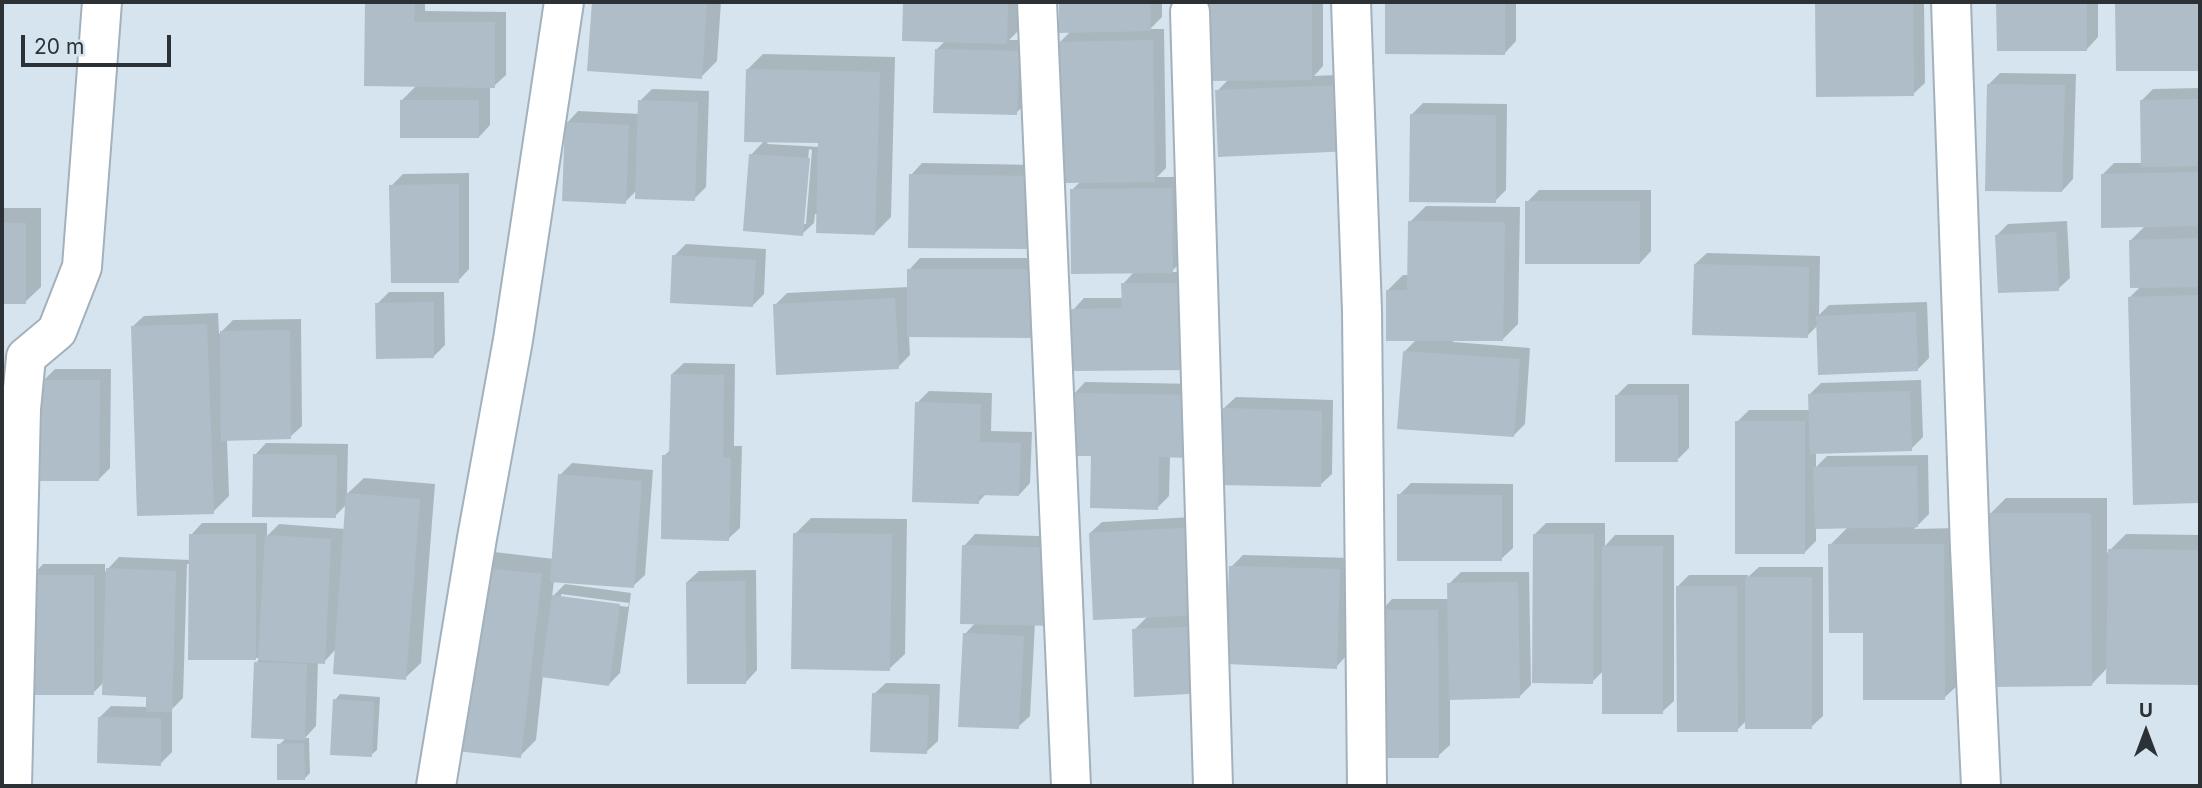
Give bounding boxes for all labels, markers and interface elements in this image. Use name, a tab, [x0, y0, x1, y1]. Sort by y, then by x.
scale bar	[24, 21, 175, 65]
text: 20 m	[34, 34, 84, 59]
north arrow	[2111, 697, 2181, 767]
text: U	[2139, 699, 2153, 722]

